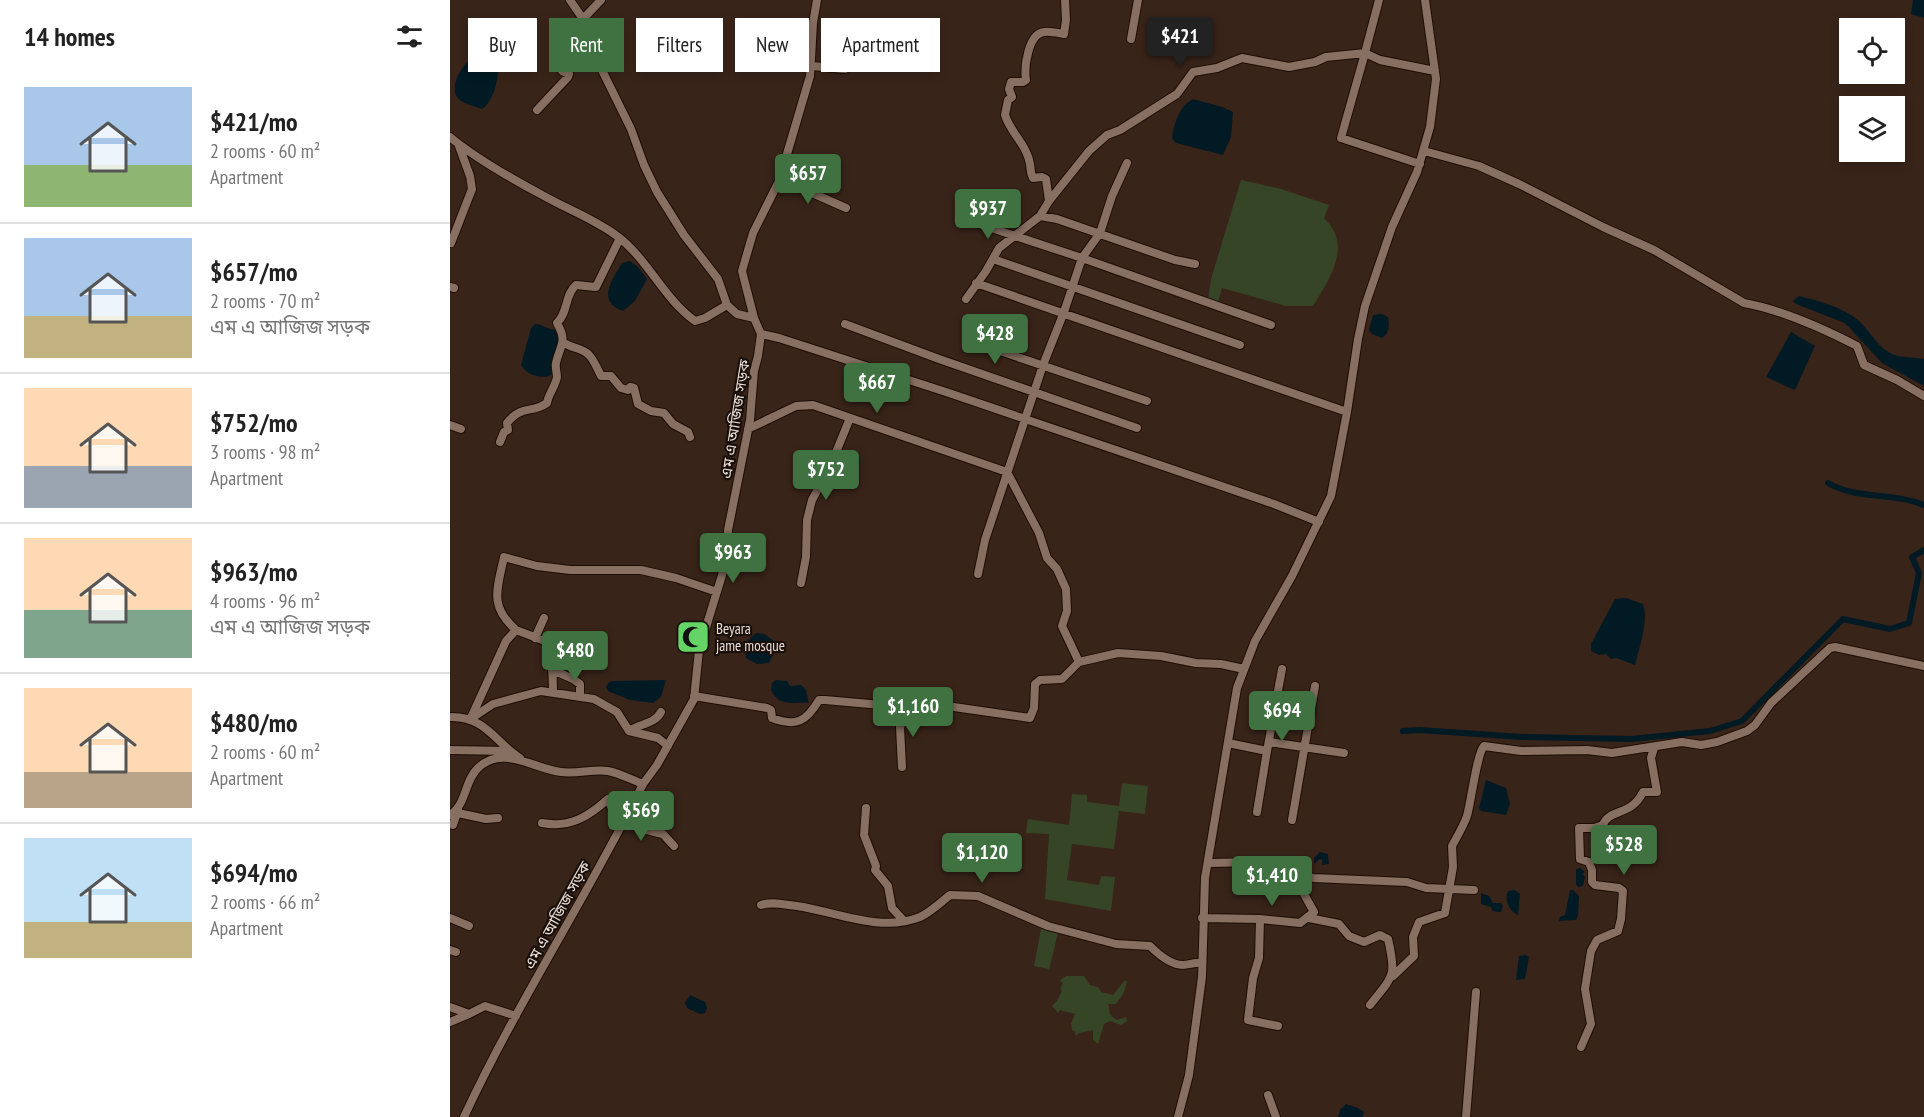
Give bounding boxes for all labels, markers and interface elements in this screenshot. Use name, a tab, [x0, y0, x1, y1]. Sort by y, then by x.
pin: $421	[1144, 17, 1216, 68]
chip: Buy	[468, 18, 537, 72]
chip: Rent	[549, 18, 624, 72]
chip: Filters	[636, 18, 723, 72]
chip: New	[735, 18, 809, 72]
chip: Apartment	[821, 18, 940, 72]
map controls	[1839, 18, 1905, 162]
button: locate	[1839, 18, 1905, 84]
text: 14 homes	[24, 20, 115, 53]
icon: filters	[393, 20, 426, 53]
text: $421	[1161, 23, 1199, 49]
button: layers	[1839, 96, 1905, 162]
text: $421/mo	[210, 105, 298, 138]
icon: home	[72, 111, 144, 183]
text: 2 rooms · 60 m²	[210, 138, 320, 164]
pin: $657	[772, 154, 844, 205]
text: $657	[789, 160, 827, 186]
text: Apartment	[210, 164, 283, 190]
pin: $937	[952, 189, 1024, 240]
text: $937	[969, 195, 1007, 221]
text: $657/mo	[210, 255, 298, 288]
icon: home	[72, 262, 144, 334]
text: 2 rooms · 70 m²	[210, 288, 320, 314]
text: এম এ আজিজ সড়ক	[210, 314, 370, 340]
pin: $428	[959, 314, 1031, 365]
text: $428	[976, 320, 1014, 346]
street label: এম এ আজিজ সড়ক	[716, 357, 754, 480]
pin: $667	[841, 363, 913, 414]
text: $667	[858, 369, 896, 395]
text: $752/mo	[210, 406, 298, 439]
icon: home	[72, 412, 144, 484]
text: 3 rooms · 98 m²	[210, 439, 320, 465]
pin: $752	[790, 450, 862, 501]
text: $752	[807, 456, 845, 482]
text: Apartment	[210, 465, 283, 491]
pin: $963	[697, 533, 769, 584]
text: $963	[714, 539, 752, 565]
text: $963/mo	[210, 555, 298, 588]
icon: home	[72, 562, 144, 634]
text: 4 rooms · 96 m²	[210, 588, 320, 614]
text: এম এ আজিজ সড়ক	[210, 614, 370, 640]
mosque icon: Beyara jame mosque	[675, 619, 711, 655]
place label: Beyara jame mosque	[716, 619, 785, 655]
pin: $480	[539, 631, 611, 682]
text: $480	[556, 637, 594, 663]
pin: $1,160	[864, 687, 962, 738]
pin: $694	[1246, 691, 1318, 742]
text: $1,160	[887, 693, 939, 719]
text: $694	[1263, 697, 1301, 723]
text: $480/mo	[210, 706, 298, 739]
icon: home	[72, 712, 144, 784]
text: 2 rooms · 60 m²	[210, 739, 320, 765]
text: Apartment	[210, 765, 283, 791]
pin: $569	[605, 791, 677, 842]
text: $569	[622, 797, 660, 823]
pin: $528	[1588, 825, 1660, 876]
text: $528	[1605, 831, 1643, 857]
pin: $1,120	[933, 833, 1031, 884]
text: $1,120	[956, 839, 1008, 865]
text: $694/mo	[210, 856, 298, 889]
pin: $1,410	[1223, 856, 1321, 907]
street label: এম এ আজিজ সড়ক	[520, 857, 595, 972]
icon: home	[72, 862, 144, 934]
text: $1,410	[1246, 862, 1298, 888]
text: 2 rooms · 66 m²	[210, 889, 320, 915]
text: Apartment	[210, 915, 283, 941]

